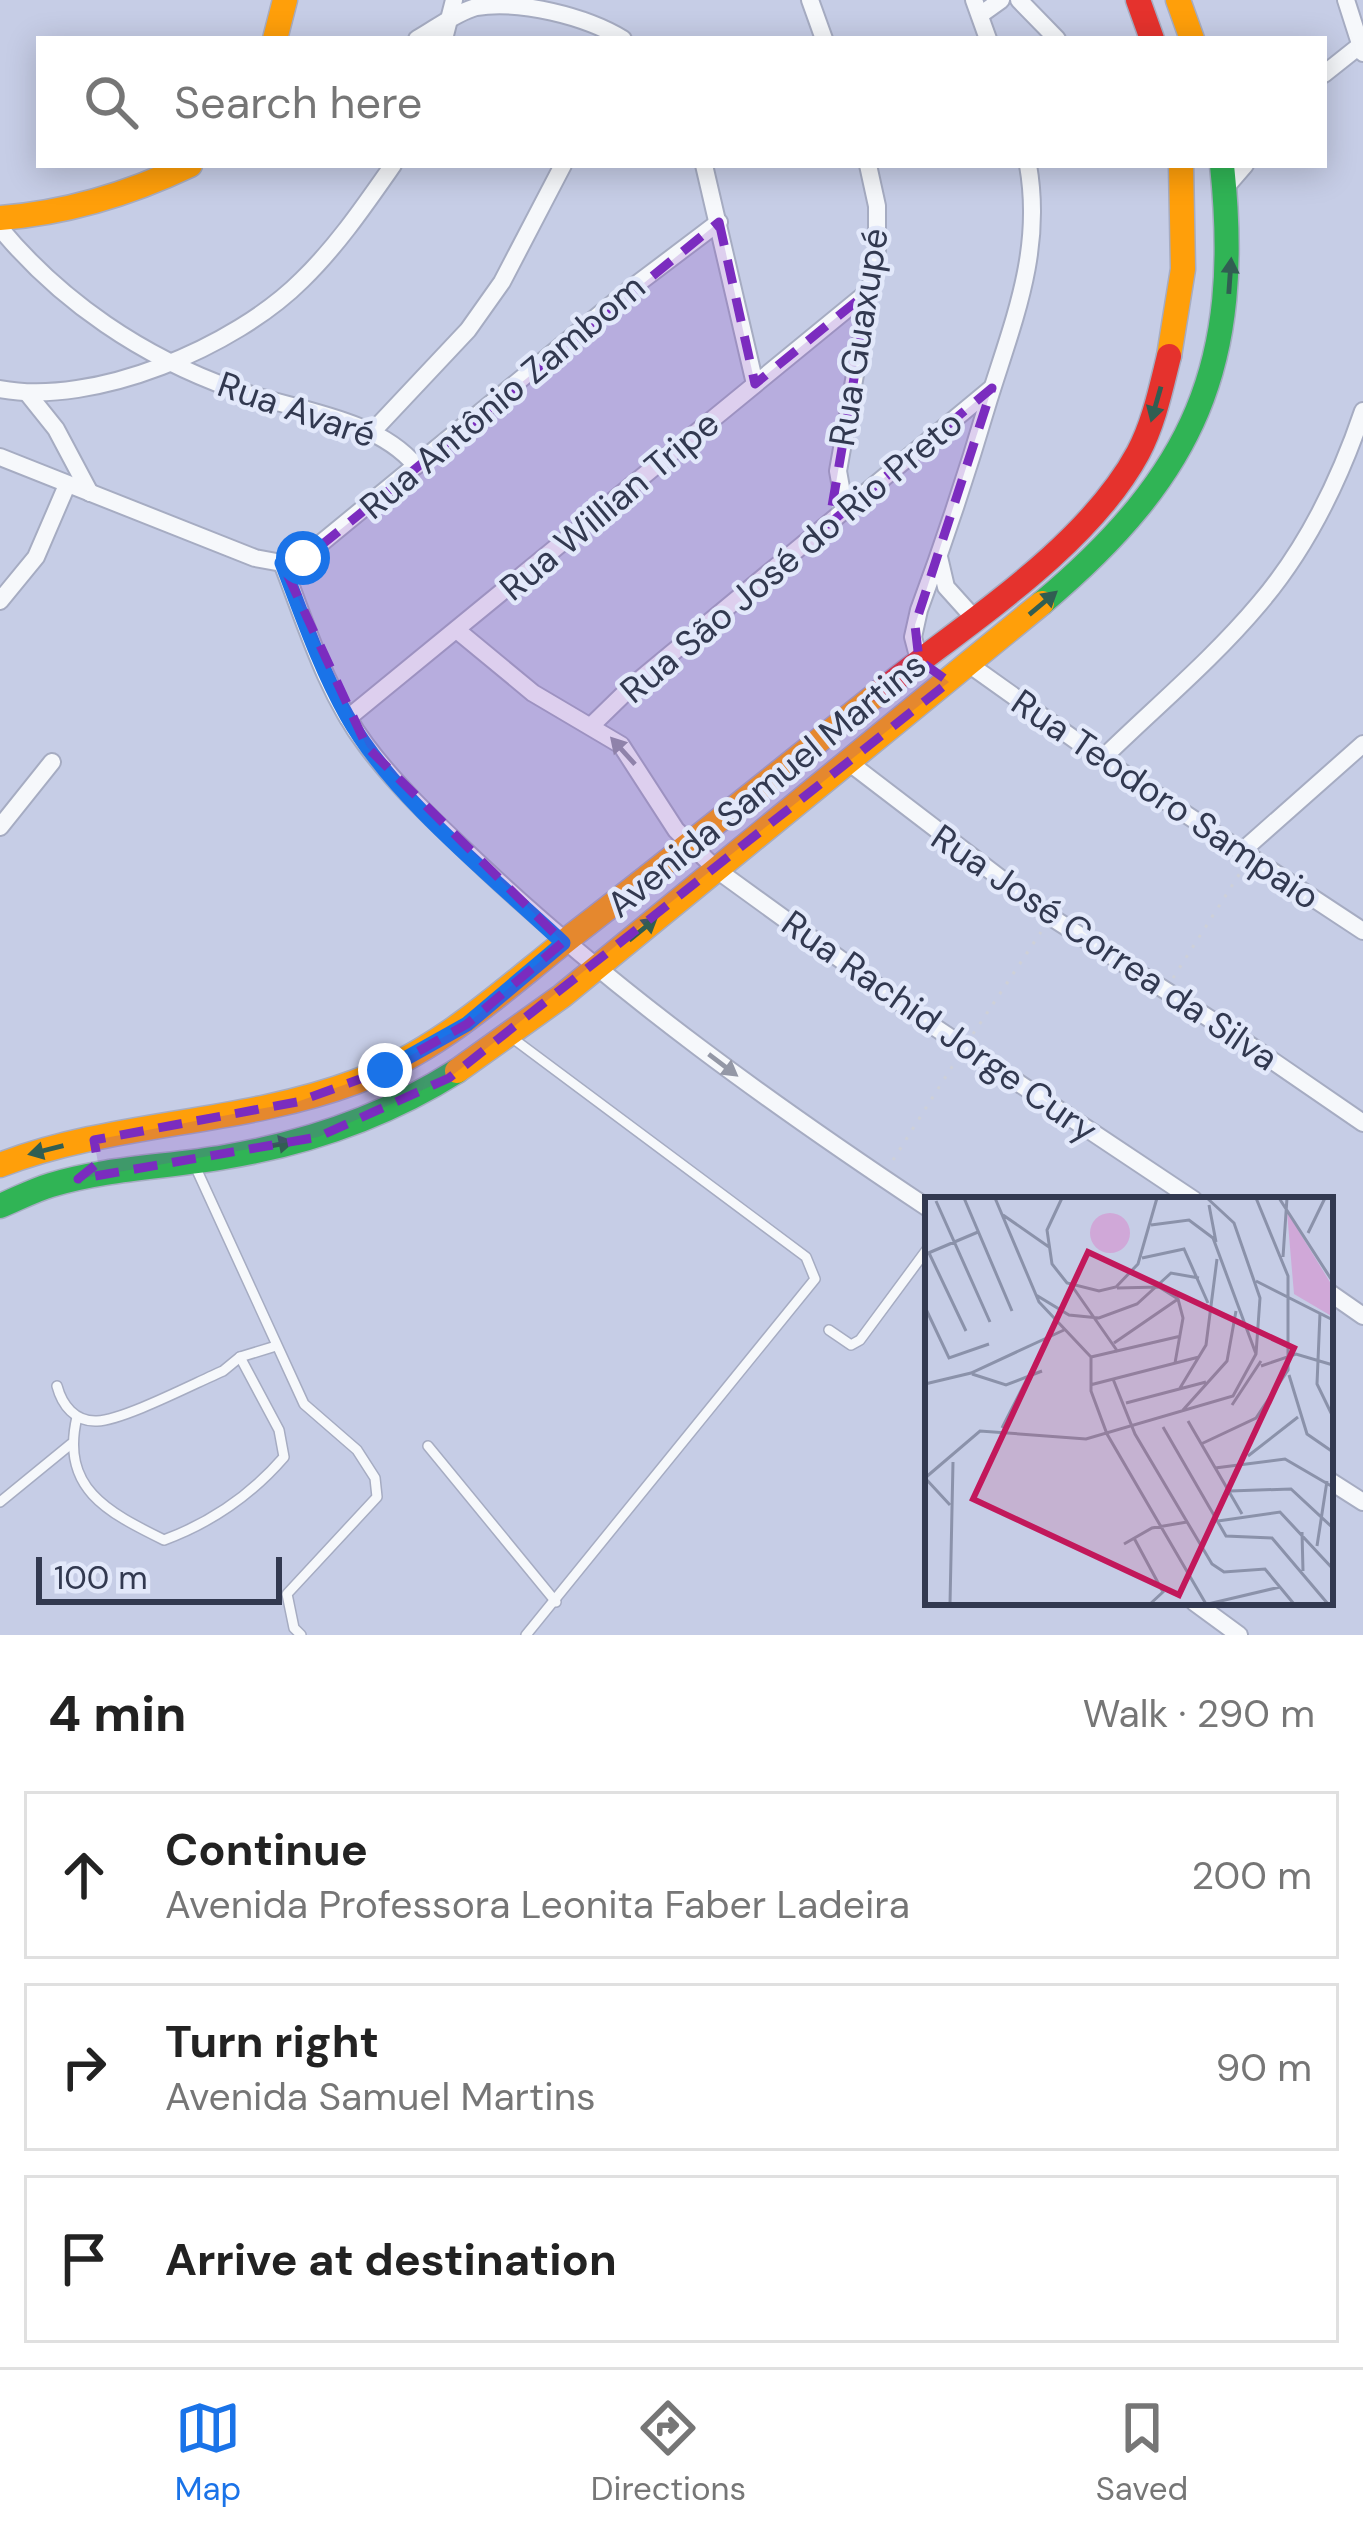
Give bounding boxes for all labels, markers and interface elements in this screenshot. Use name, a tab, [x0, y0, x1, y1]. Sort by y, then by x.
search box	[36, 36, 1327, 168]
icon: search	[78, 69, 144, 135]
text: Search here	[174, 73, 422, 132]
street label: Rua Guaxupé	[818, 225, 899, 449]
one-way arrow	[1221, 257, 1240, 294]
street label: Rua Antônio Zambom	[350, 263, 655, 529]
street label: Rua Avaré	[212, 361, 382, 458]
one-way arrow	[1146, 386, 1165, 423]
street label: Rua São José do Rio Preto	[610, 399, 972, 713]
street label: Rua Willian Tripe	[490, 400, 729, 611]
route start	[276, 531, 330, 585]
one-way arrow	[1028, 590, 1058, 617]
street label: Avenida Samuel Martins	[597, 641, 936, 928]
street label: Rua Teodoro Sampaio	[1002, 679, 1329, 920]
one-way arrow	[610, 737, 637, 766]
street label: Rua José Correa da Silva	[922, 814, 1287, 1081]
street label: Rua Rachid Jorge Cury	[773, 900, 1107, 1153]
one-way arrow	[628, 917, 659, 943]
route end	[358, 1043, 412, 1097]
one-way arrow	[707, 1052, 738, 1076]
one-way arrow	[257, 1135, 295, 1154]
one-way arrow	[28, 1142, 65, 1161]
inset map	[925, 1197, 1333, 1605]
scale bar	[36, 1551, 282, 1604]
text: 100 m	[54, 1556, 148, 1599]
text: 4 min	[48, 1680, 187, 1747]
text: Walk · 290 m	[1083, 1688, 1315, 1739]
text: Continue	[165, 1820, 368, 1879]
icon: ahead	[51, 1842, 117, 1908]
text: 200 m	[1191, 1850, 1312, 1901]
text: Avenida Professora Leonita Faber Ladeira	[165, 1879, 910, 1930]
text: Turn right	[165, 2012, 379, 2071]
icon: right	[51, 2034, 117, 2100]
text: 90 m	[1216, 2042, 1312, 2093]
text: Avenida Samuel Martins	[165, 2071, 596, 2122]
icon: arrive	[51, 2226, 117, 2292]
text: Arrive at destination	[165, 2230, 617, 2289]
tab: Map	[175, 2395, 241, 2510]
tab: Directions	[591, 2395, 746, 2510]
tab: Saved	[1096, 2395, 1188, 2510]

